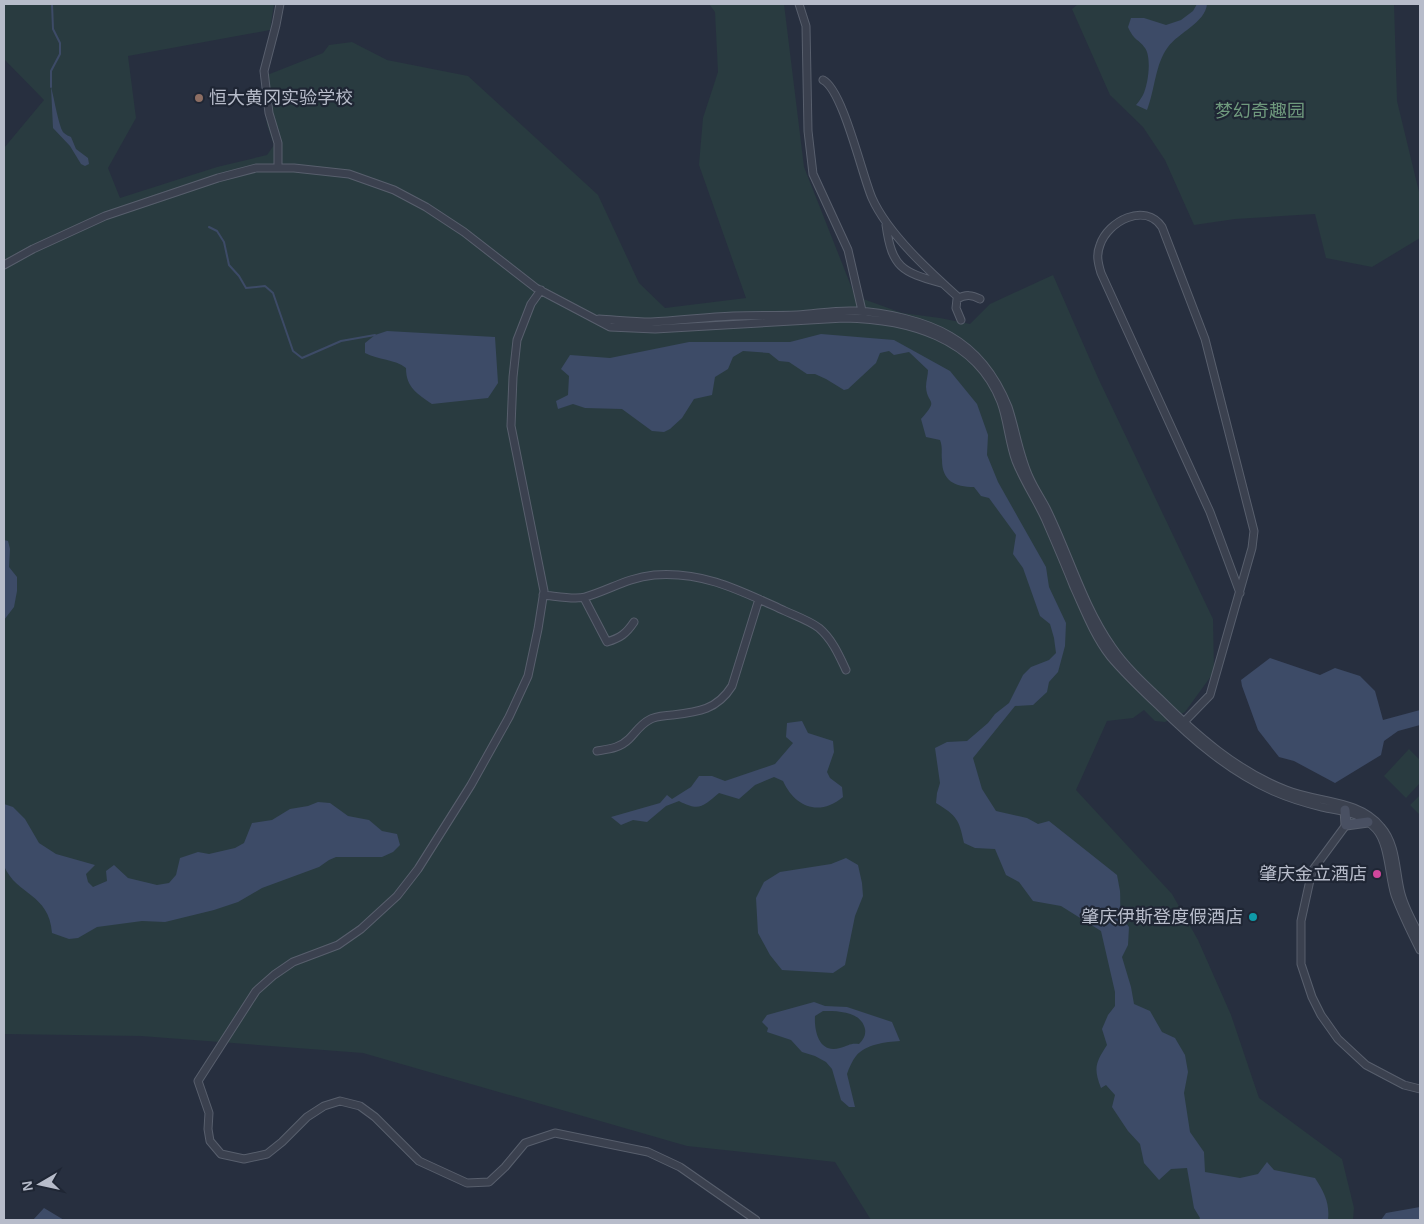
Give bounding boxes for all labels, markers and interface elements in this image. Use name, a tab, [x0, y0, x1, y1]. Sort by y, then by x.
place label: 恒大黄冈实验学校	[209, 88, 353, 108]
marker: 恒大黄冈实验学校	[193, 92, 205, 104]
park label: 梦幻奇趣园	[1215, 101, 1305, 121]
place label: 肇庆金立酒店	[1259, 864, 1367, 884]
marker: 肇庆金立酒店	[1371, 868, 1383, 880]
place label: 肇庆伊斯登度假酒店	[1081, 907, 1243, 927]
marker: 肇庆伊斯登度假酒店	[1247, 911, 1259, 923]
north arrow	[15, 1159, 65, 1209]
text: N	[18, 1180, 36, 1192]

